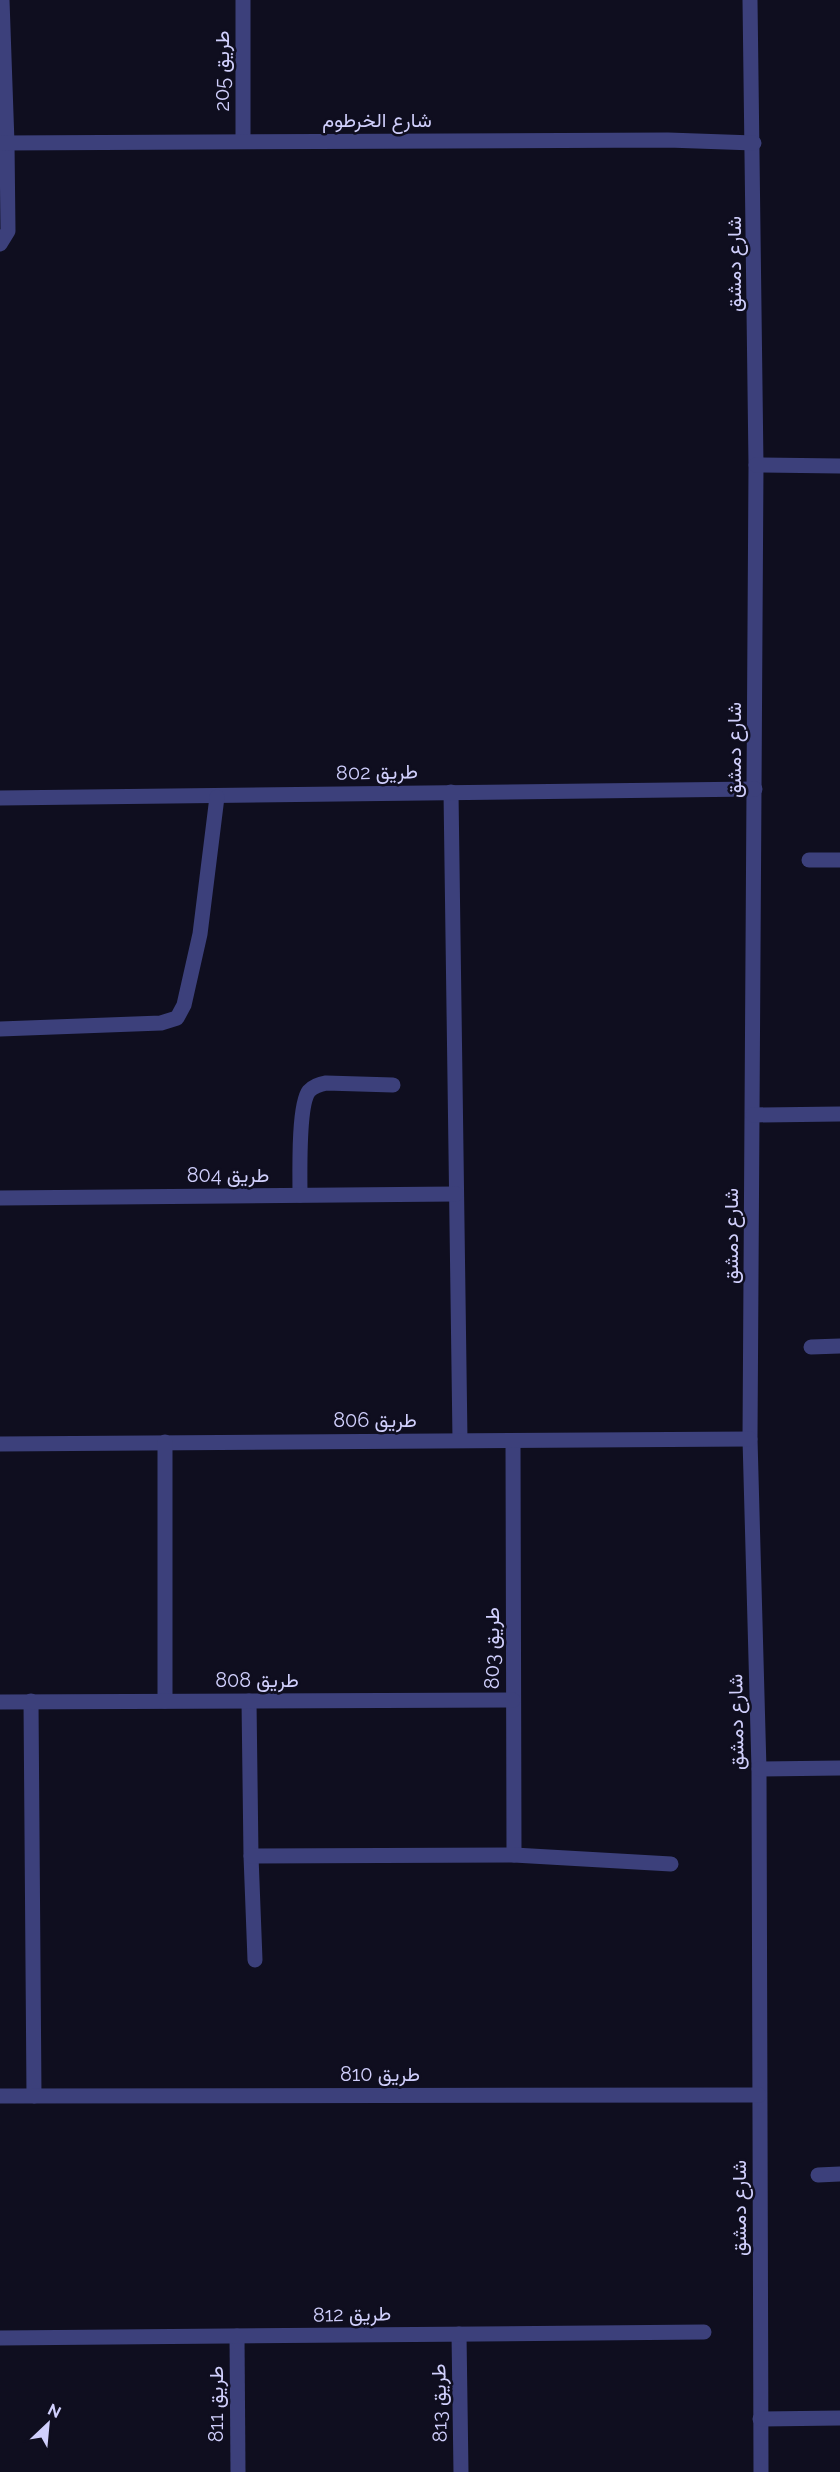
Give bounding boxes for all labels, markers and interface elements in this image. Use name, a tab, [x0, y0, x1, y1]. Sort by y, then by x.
street label: طريق 205	[210, 30, 235, 112]
street label: شارع الخرطوم	[322, 108, 432, 134]
street label: شارع دمشق	[722, 216, 748, 312]
street label: شارع دمشق	[722, 702, 748, 798]
street label: طريق 802	[336, 759, 418, 786]
street label: طريق 804	[187, 1163, 269, 1188]
street label: شارع دمشق	[719, 1188, 745, 1284]
street label: طريق 806	[333, 1408, 417, 1433]
street label: طريق 803	[480, 1607, 505, 1689]
street label: طريق 808	[215, 1668, 299, 1693]
street label: شارع دمشق	[723, 1674, 751, 1770]
street label: طريق 810	[340, 2062, 420, 2087]
street label: شارع دمشق	[727, 2160, 753, 2256]
street label: طريق 812	[313, 2301, 391, 2328]
street label: طريق 813	[426, 2363, 453, 2443]
street label: طريق 811	[204, 2366, 229, 2442]
north arrow	[18, 2394, 78, 2454]
text: N	[45, 2400, 64, 2422]

